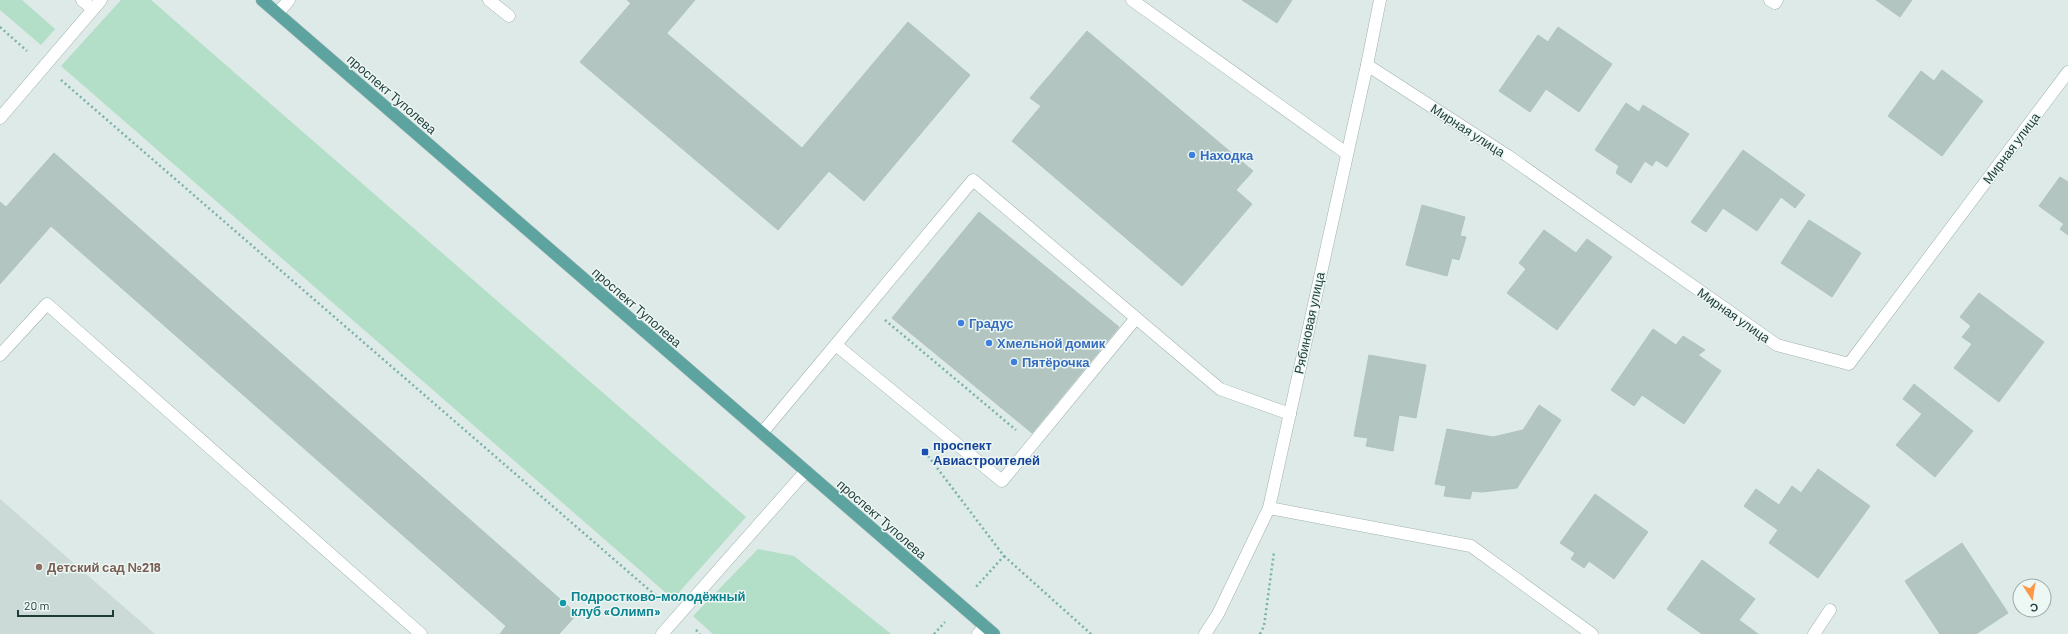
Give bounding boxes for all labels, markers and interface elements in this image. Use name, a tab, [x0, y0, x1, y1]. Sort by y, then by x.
street label: проспект Туполева	[344, 51, 441, 138]
street label: Мирная улица	[1428, 100, 1509, 160]
street label: Мирная улица	[1979, 109, 2043, 187]
place label: Находка	[1200, 147, 1254, 163]
marker: Находка	[1187, 150, 1197, 160]
street label: проспект Туполева	[589, 264, 686, 351]
street label: Рябиновая улица	[1290, 270, 1328, 375]
street label: Мирная улица	[1695, 284, 1774, 346]
place label: Градус	[969, 315, 1014, 331]
marker: Градус	[956, 318, 966, 328]
place label: Хмельной домик	[997, 335, 1106, 351]
marker: Хмельной домик	[984, 338, 994, 348]
place label: Пятёрочка	[1022, 354, 1090, 370]
marker: Пятёрочка	[1009, 357, 1019, 367]
place label: проспект Авиастроителей	[933, 437, 1040, 468]
marker: проспект Авиастроителей	[920, 447, 930, 457]
street label: проспект Туполева	[834, 476, 931, 563]
place label: Детский сад №218	[47, 559, 161, 575]
marker: Детский сад №218	[34, 562, 44, 572]
north arrow	[2012, 578, 2052, 618]
place label: Подростково-молодёжный клуб «Олимп»	[571, 588, 746, 619]
scale bar	[18, 592, 113, 618]
text: 20 m	[24, 598, 50, 612]
marker: Подростково-молодёжный клуб «Олимп»	[558, 598, 568, 608]
text: С	[2029, 601, 2039, 615]

